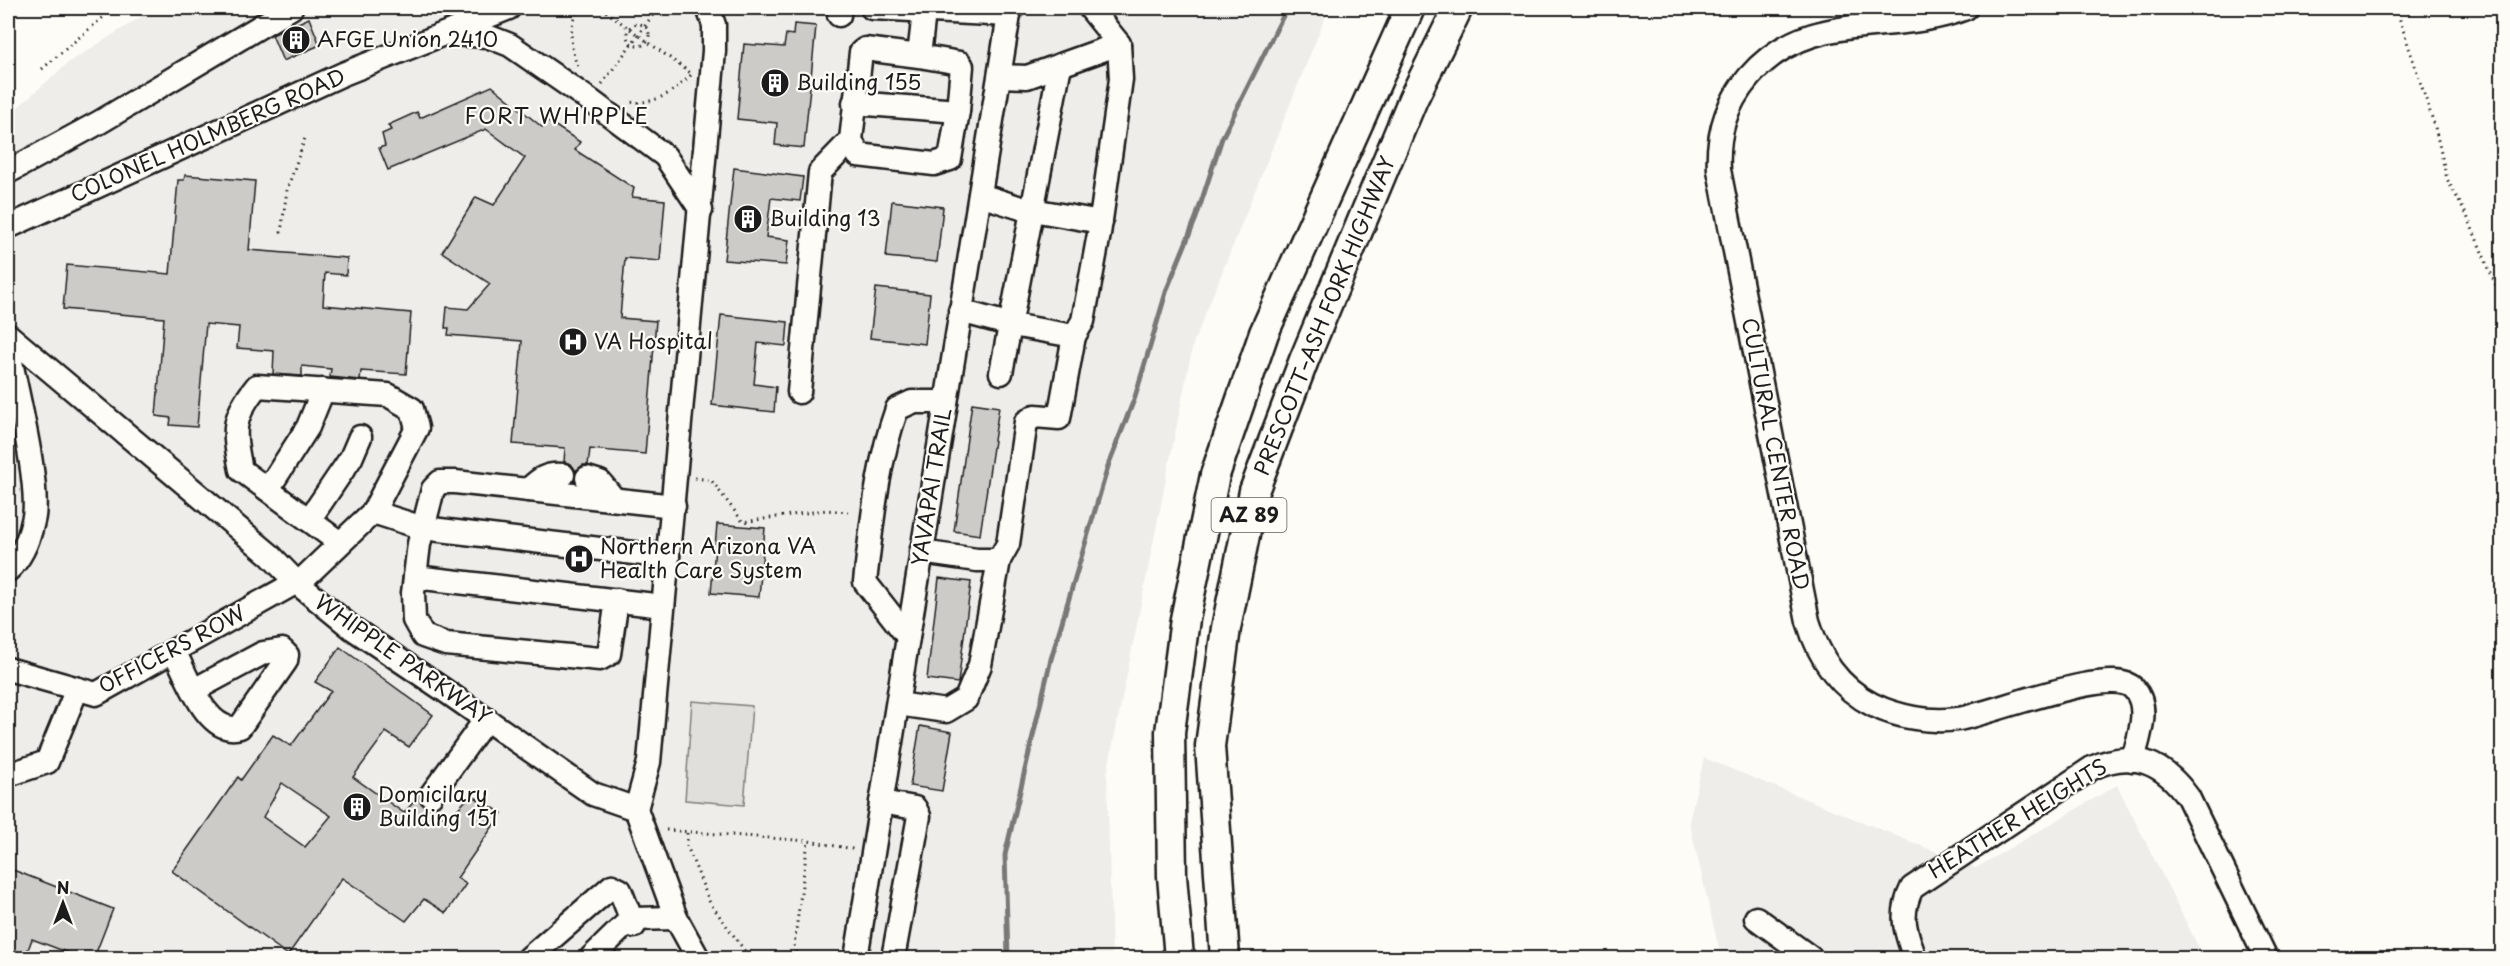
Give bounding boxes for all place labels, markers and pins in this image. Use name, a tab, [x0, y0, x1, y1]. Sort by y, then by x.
place label: AFGE Union 2410	[317, 22, 498, 54]
building icon: AFGE Union 2410	[280, 24, 312, 56]
place label: Building 155	[796, 65, 921, 97]
building icon: Building 155	[759, 67, 791, 99]
place label: Building 13	[769, 201, 881, 233]
building icon: Building 13	[732, 203, 764, 235]
place label: VA Hospital	[594, 324, 713, 356]
hospital icon: VA Hospital	[557, 326, 589, 358]
place label: Northern Arizona VA Health Care System	[600, 529, 816, 585]
hospital icon: Northern Arizona VA Health Care System	[563, 543, 595, 575]
place label: Domicilary Building 151	[378, 777, 497, 833]
building icon: Domicilary Building 151	[341, 791, 373, 823]

